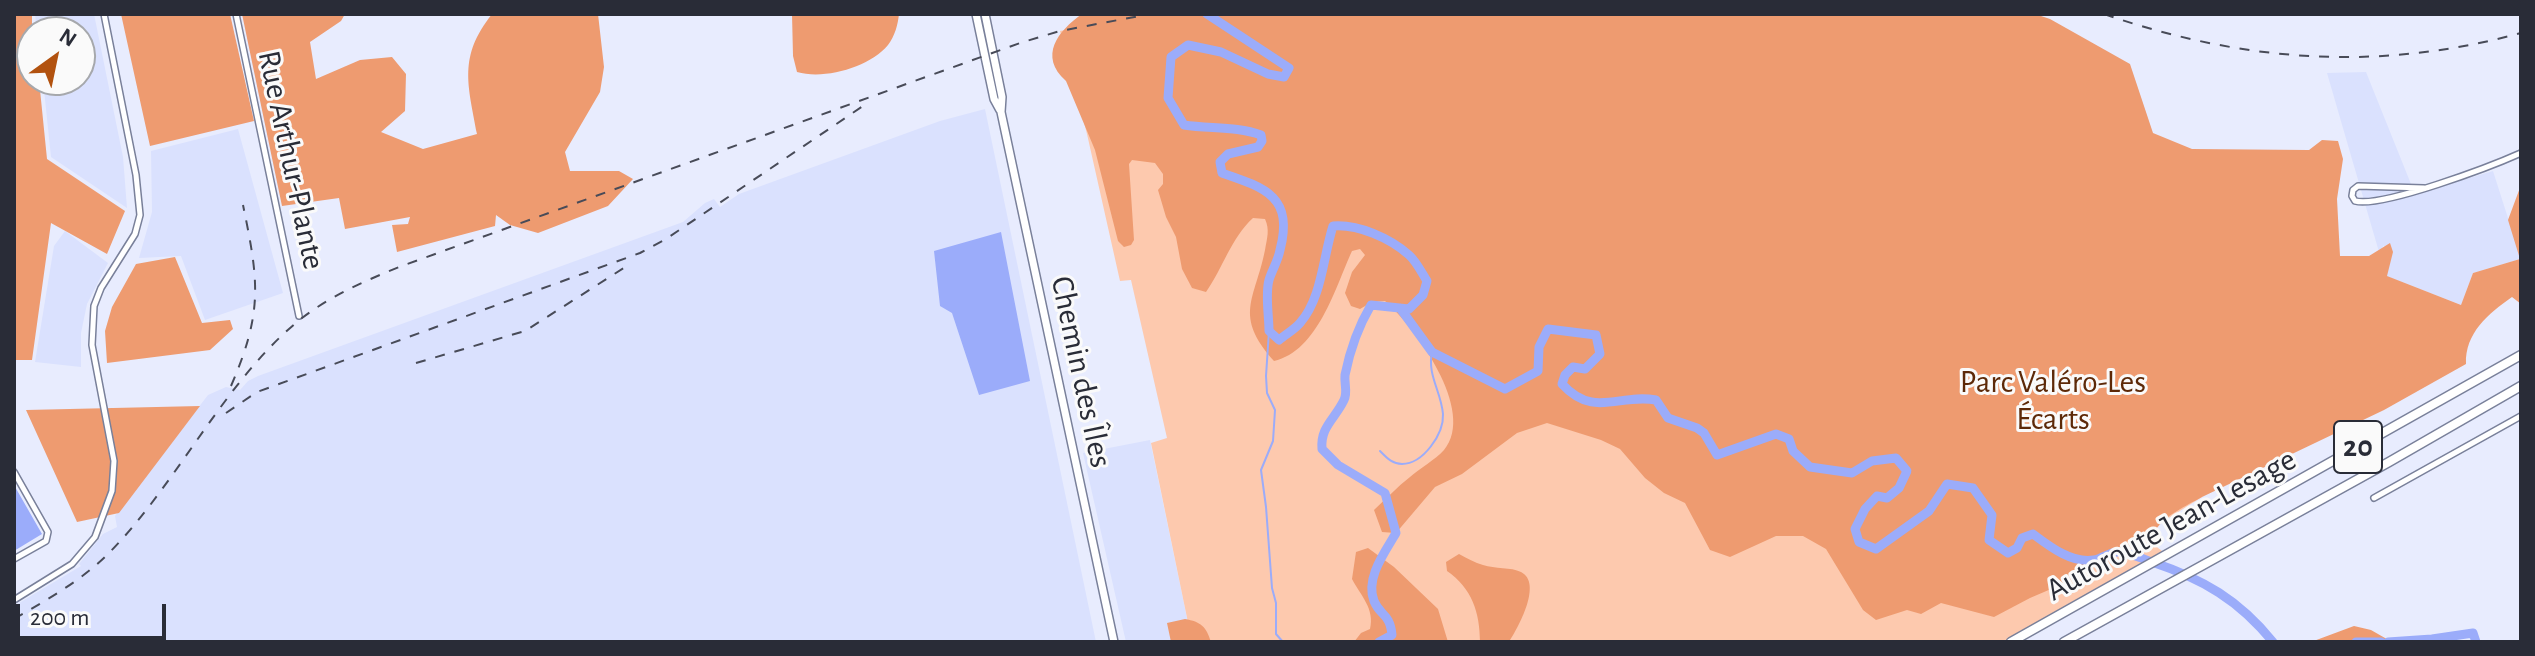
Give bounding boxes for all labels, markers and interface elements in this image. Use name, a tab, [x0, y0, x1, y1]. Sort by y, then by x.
north arrow	[16, 16, 96, 96]
text: N	[56, 24, 80, 51]
street label: Rue Arthur-Plante	[249, 47, 333, 273]
street label: Chemin des Îles	[1042, 273, 1120, 471]
park label: Parc Valéro-Les Écarts	[1960, 363, 2146, 438]
road number: 20	[2334, 421, 2382, 473]
street label: Autoroute Jean-Lesage	[2039, 440, 2303, 610]
scale bar	[20, 588, 170, 638]
text: 200 m	[30, 606, 89, 630]

